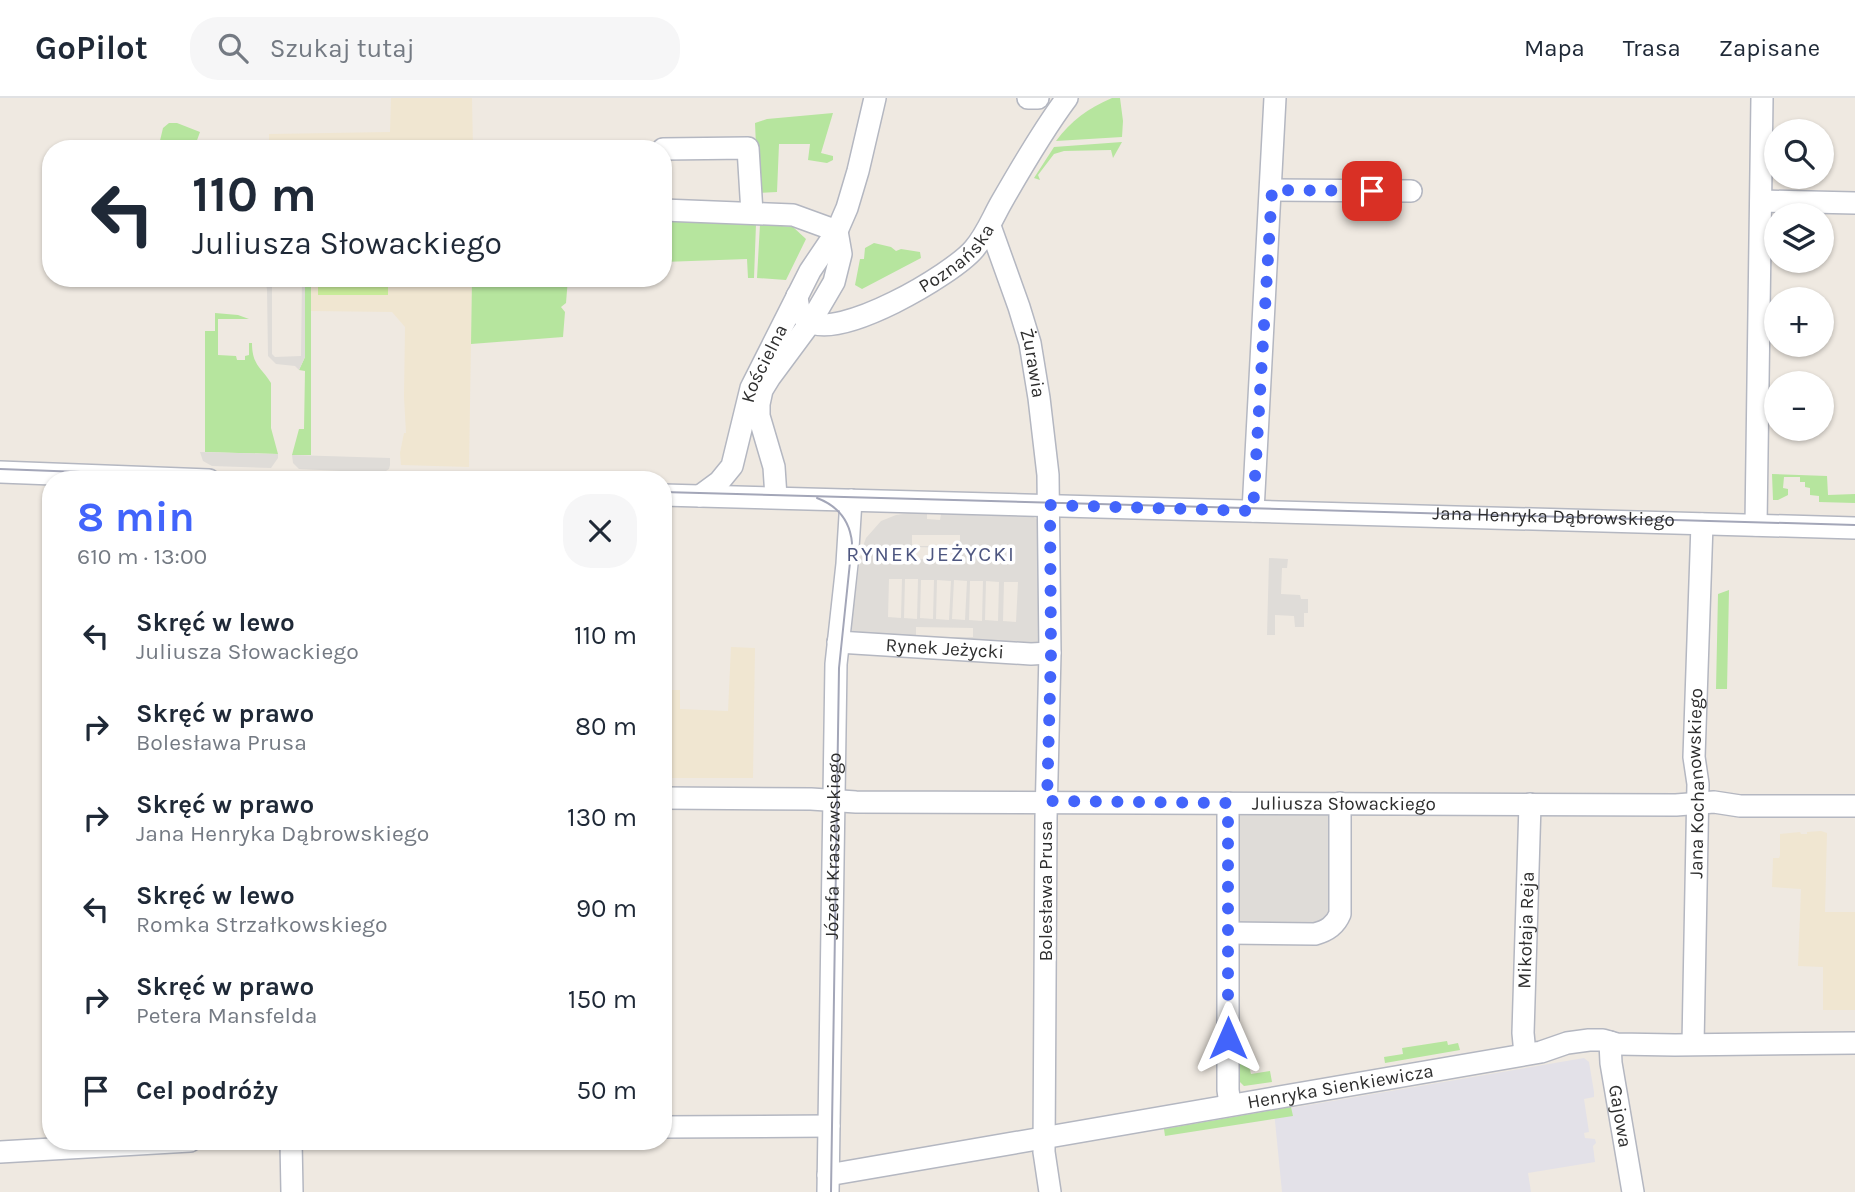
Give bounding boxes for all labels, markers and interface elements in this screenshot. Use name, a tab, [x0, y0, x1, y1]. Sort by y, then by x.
search box	[190, 17, 680, 80]
text: GoPilot	[35, 29, 148, 67]
icon: search	[214, 29, 252, 67]
text: Szukaj tutaj	[270, 33, 415, 64]
text: Mapa	[1524, 34, 1585, 62]
text: Trasa	[1623, 34, 1681, 62]
text: Zapisane	[1719, 34, 1820, 62]
map controls	[1764, 119, 1834, 441]
button: search	[1764, 119, 1834, 189]
pin	[1342, 161, 1402, 221]
text: 110 m	[192, 166, 317, 223]
icon: left	[77, 168, 168, 259]
icon: arrive	[1353, 172, 1391, 210]
button: layers	[1764, 203, 1834, 273]
street label: Poznańska	[915, 220, 999, 298]
text: Juliusza Słowackiego	[192, 225, 502, 262]
button: +	[1764, 287, 1834, 357]
street label: Kościelna	[737, 321, 792, 405]
street label: Żurawia	[1015, 326, 1050, 399]
button: −	[1764, 371, 1834, 441]
text: 8 min	[77, 492, 195, 542]
button: close	[563, 494, 637, 568]
street label: Jana Henryka Dąbrowskiego	[1432, 502, 1675, 531]
district label: RYNEK JEŻYCKI	[846, 542, 1016, 566]
text: 610 m · 13:00	[77, 543, 207, 570]
text: Skręć w lewo	[136, 607, 295, 638]
icon: left	[77, 617, 115, 655]
text: 110 m	[574, 620, 637, 651]
street label: Rynek Jeżycki	[885, 634, 1005, 663]
text: Juliusza Słowackiego	[136, 638, 359, 665]
street label: Jana Kochanowskiego	[1683, 687, 1709, 879]
text: Skręć w prawo	[136, 698, 314, 729]
icon: right	[77, 708, 115, 746]
text: 80 m	[575, 711, 637, 742]
text: Bolesława Prusa	[136, 729, 307, 756]
street label: Józefa Kraszewskiego	[821, 752, 846, 940]
text: Skręć w prawo	[136, 789, 314, 820]
street label: Juliusza Słowackiego	[1252, 792, 1436, 815]
icon: right	[77, 799, 115, 837]
text: 130 m	[567, 802, 637, 833]
text: Jana Henryka Dąbrowskiego	[136, 820, 429, 847]
street label: Bolesława Prusa	[1035, 820, 1057, 962]
street label: Mikołaja Reja	[1513, 871, 1539, 989]
text: Skręć w lewo	[136, 880, 295, 911]
icon: left	[77, 890, 115, 928]
text: 90 m	[576, 893, 637, 924]
text: Romka Strzałkowskiego	[136, 911, 388, 938]
text: Skręć w prawo	[136, 971, 314, 1002]
icon: right	[77, 981, 115, 1019]
text: 150 m	[568, 984, 637, 1015]
position arrow	[1191, 1001, 1265, 1075]
text: Petera Mansfelda	[136, 1002, 317, 1029]
street label: Henryka Sienkiewicza	[1246, 1060, 1435, 1113]
icon: arrive	[77, 1072, 115, 1110]
text: Cel podróży	[136, 1075, 278, 1106]
text: 50 m	[576, 1075, 637, 1106]
street label: Gajowa	[1604, 1083, 1636, 1149]

